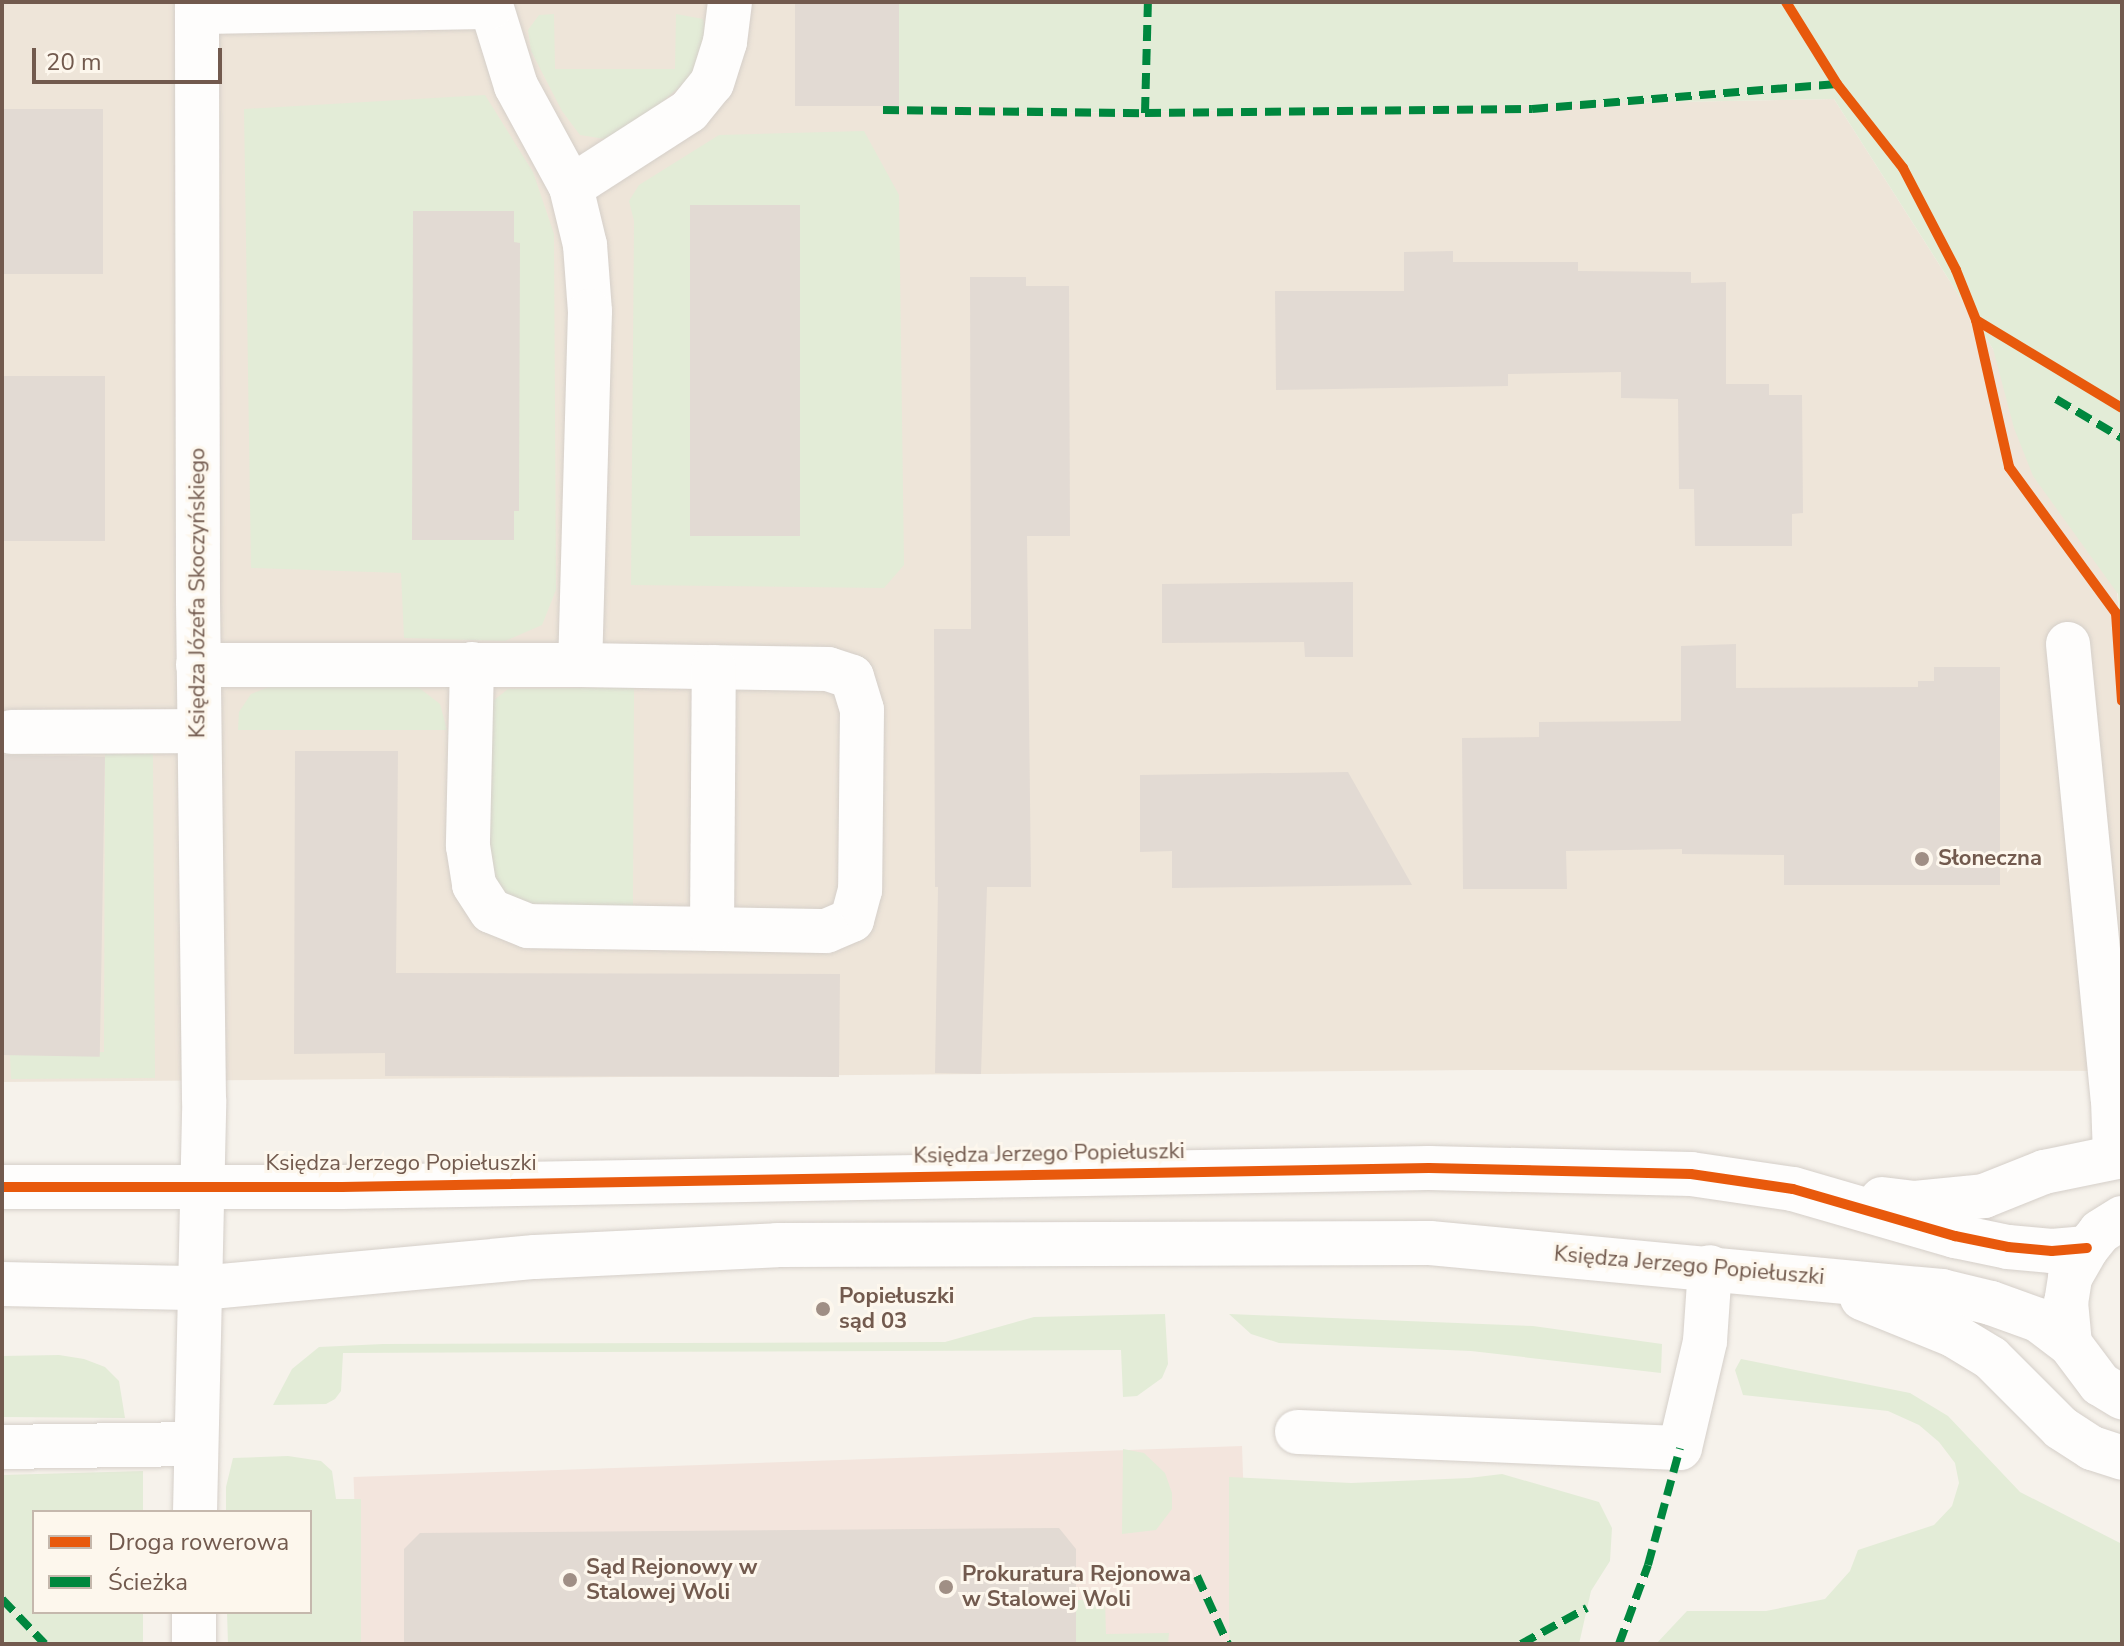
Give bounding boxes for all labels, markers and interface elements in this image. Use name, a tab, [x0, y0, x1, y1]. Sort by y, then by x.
scale bar	[36, 32, 226, 82]
text: 20 m	[46, 46, 102, 78]
street label: Księdza Józefa Skoczyńskiego	[185, 448, 211, 738]
place label: Słoneczna	[1938, 846, 2042, 872]
marker: Słoneczna	[1913, 850, 1931, 868]
street label: Księdza Jerzego Popiełuszki	[913, 1138, 1185, 1170]
street label: Księdza Jerzego Popiełuszki	[265, 1151, 537, 1177]
street label: Księdza Jerzego Popiełuszki	[1553, 1241, 1825, 1291]
place label: Popiełuszki sąd 03	[839, 1283, 954, 1334]
marker: Popiełuszki sąd 03	[814, 1300, 832, 1318]
legend	[32, 1510, 312, 1614]
text: Droga rowerowa	[108, 1526, 289, 1558]
place label: Sąd Rejonowy w Stalowej Woli	[586, 1554, 757, 1606]
place label: Prokuratura Rejonowa w Stalowej Woli	[962, 1561, 1191, 1612]
text: Ścieżka	[108, 1566, 188, 1598]
marker: Sąd Rejonowy w Stalowej Woli	[561, 1571, 579, 1589]
marker: Prokuratura Rejonowa w Stalowej Woli	[937, 1578, 955, 1596]

